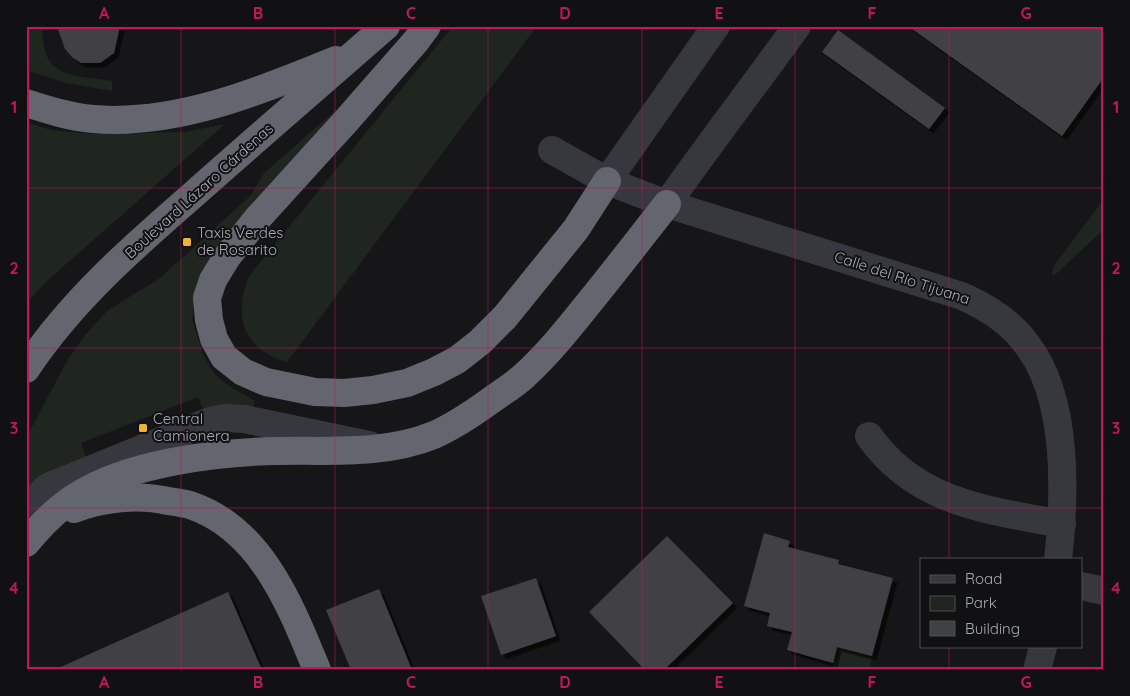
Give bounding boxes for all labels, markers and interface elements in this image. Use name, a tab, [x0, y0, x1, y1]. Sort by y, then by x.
text: A	[99, 3, 110, 23]
text: B	[253, 3, 263, 23]
text: C	[406, 3, 416, 23]
text: D	[559, 3, 571, 23]
text: E	[714, 3, 724, 23]
text: F	[868, 3, 877, 23]
text: G	[1020, 3, 1032, 23]
text: 1	[11, 97, 17, 117]
text: 1	[1113, 97, 1119, 117]
street label: Boulevard Lázaro Cárdenas	[120, 119, 277, 262]
place label: Taxis Verdes de Rosarito	[197, 223, 283, 259]
marker: Taxis Verdes de Rosarito	[181, 236, 193, 248]
street label: Calle del Río Tijuana	[832, 247, 972, 308]
text: 2	[9, 258, 19, 278]
text: 2	[1111, 258, 1121, 278]
place label: Central Camionera	[153, 409, 230, 445]
text: 3	[10, 418, 18, 438]
text: 3	[1112, 418, 1120, 438]
marker: Central Camionera	[137, 422, 149, 434]
legend	[920, 558, 1082, 648]
text: Road	[965, 569, 1002, 588]
text: 4	[9, 578, 19, 598]
text: 4	[1111, 578, 1121, 598]
text: Park	[965, 593, 997, 612]
text: Building	[965, 619, 1020, 638]
text: A	[99, 672, 110, 692]
text: B	[253, 672, 263, 692]
text: C	[406, 672, 416, 692]
text: D	[559, 672, 571, 692]
text: E	[714, 672, 724, 692]
text: F	[868, 672, 877, 692]
text: G	[1020, 672, 1032, 692]

